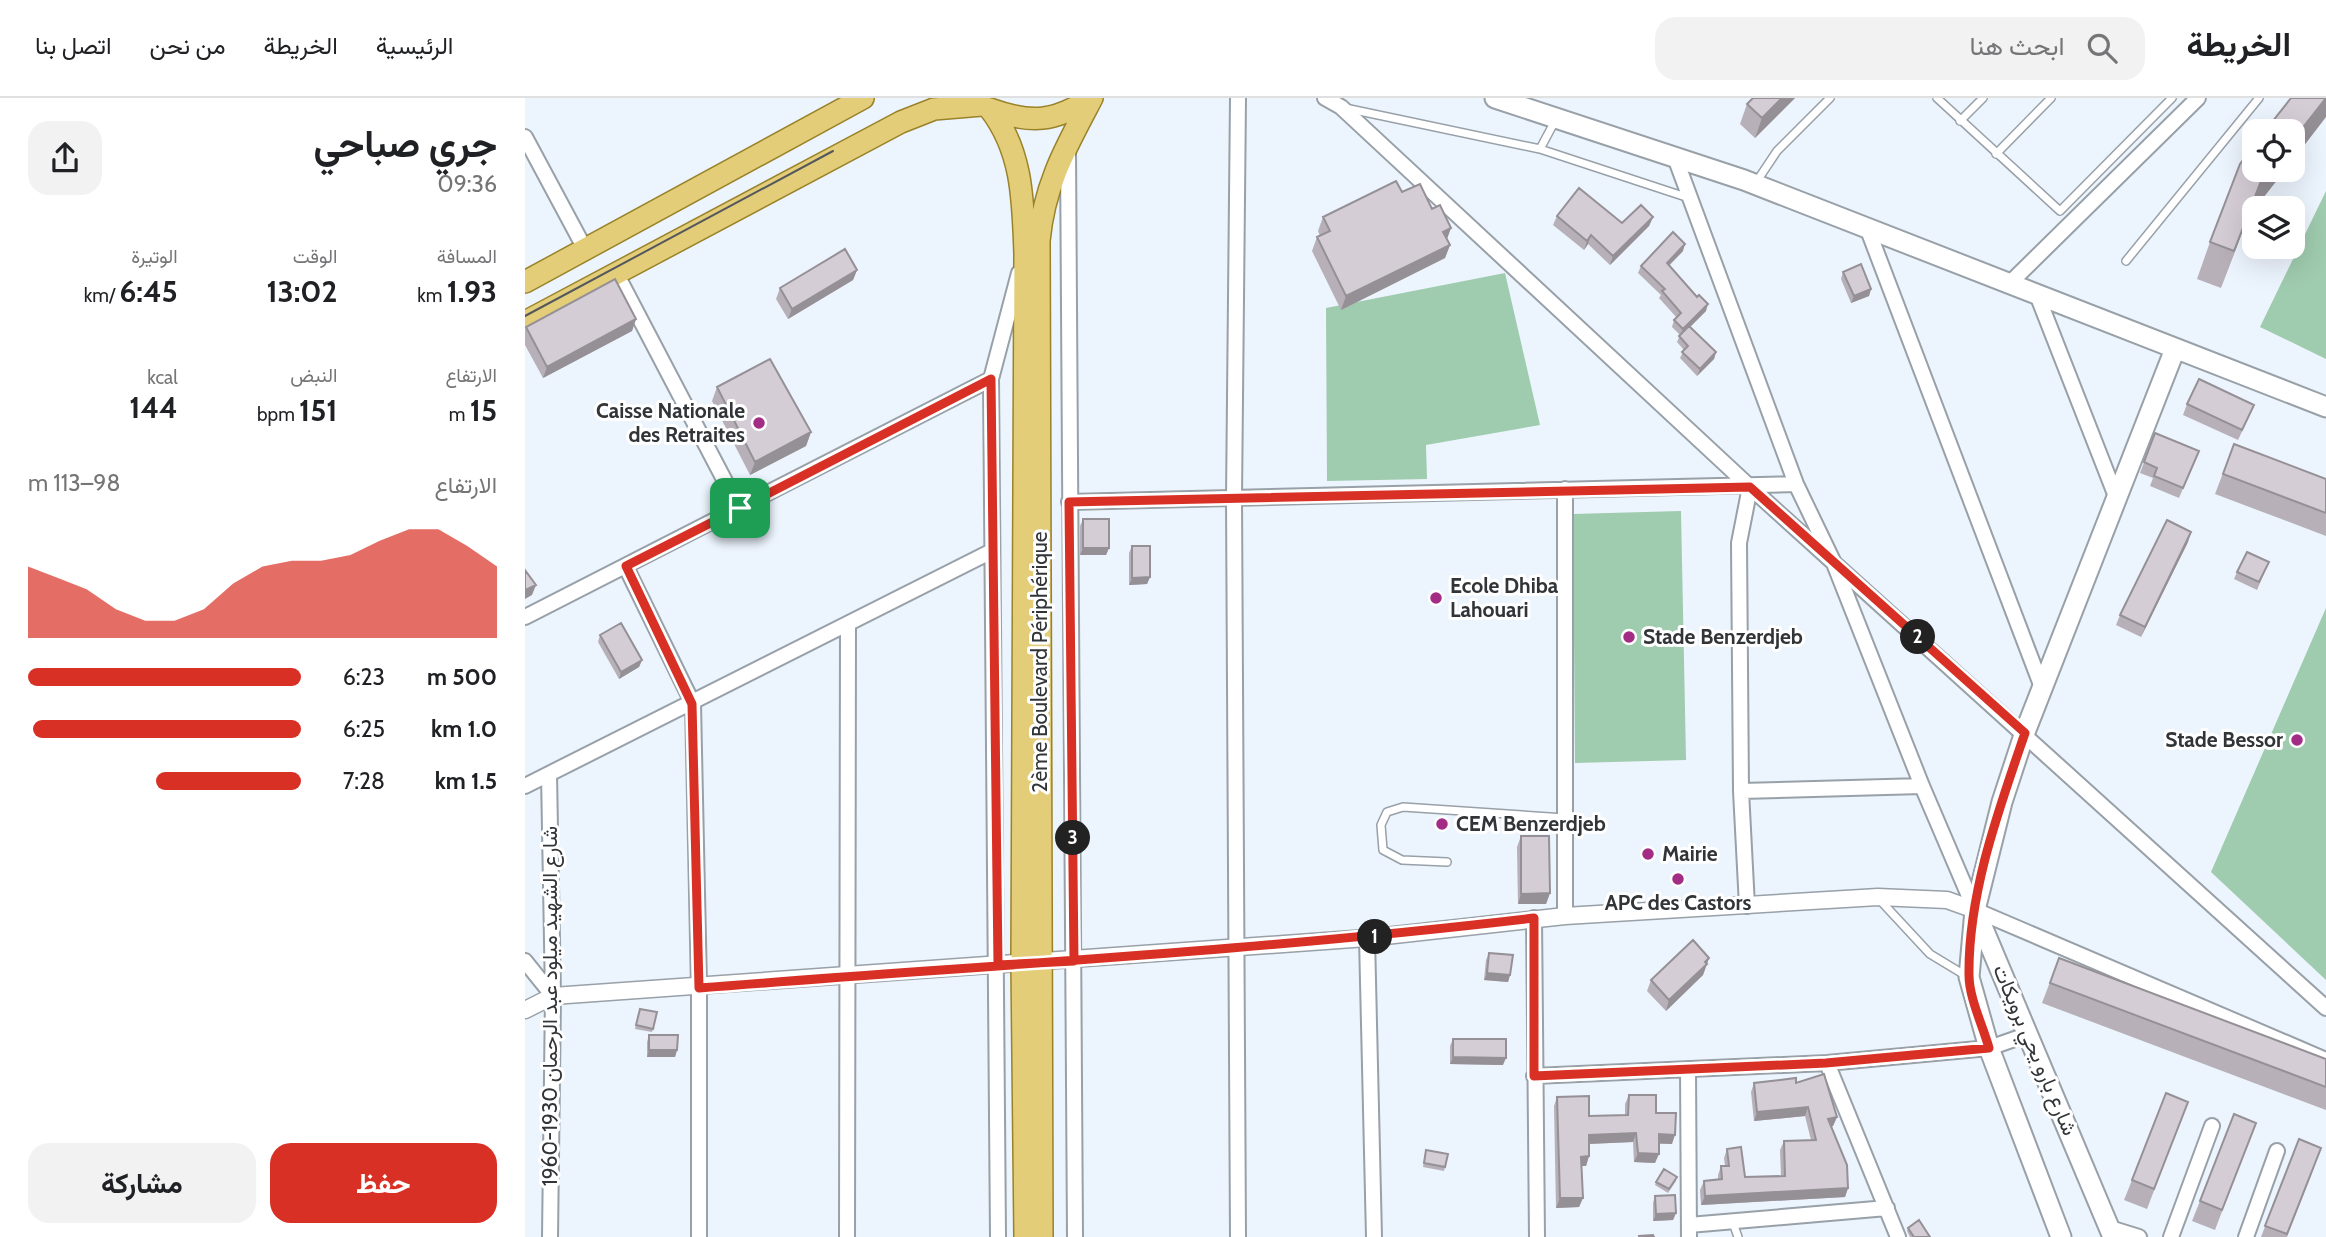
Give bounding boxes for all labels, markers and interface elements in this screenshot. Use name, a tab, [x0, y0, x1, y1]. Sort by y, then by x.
search box	[1655, 17, 2145, 80]
text: الخريطة	[2187, 24, 2291, 64]
icon: search	[2083, 29, 2121, 67]
text: ابحث هنا	[1969, 30, 2065, 62]
text: اتصل بنا	[35, 31, 112, 60]
text: من نحن	[150, 31, 226, 60]
text: الخريطة	[264, 31, 338, 60]
text: الرئيسية	[376, 31, 453, 60]
map controls	[2242, 119, 2305, 259]
button: locate	[2242, 119, 2305, 182]
text: جري صباحي	[313, 120, 497, 167]
button: share	[28, 121, 102, 195]
text: 09:36	[438, 170, 497, 198]
button: layers	[2242, 196, 2305, 259]
text: الوتيرة	[131, 245, 178, 268]
text: الوقت	[293, 245, 337, 268]
text: المسافة	[437, 245, 497, 268]
text: 6:45	[119, 273, 178, 310]
text: 13:02	[266, 273, 337, 310]
text: 1.93	[447, 273, 497, 310]
text: /km	[84, 284, 119, 307]
text: km	[417, 284, 447, 307]
text: النبض	[290, 364, 337, 387]
text: الارتفاع	[445, 364, 497, 387]
text: kcal	[147, 366, 178, 389]
text: 144	[129, 389, 178, 426]
text: 151	[299, 392, 337, 429]
text: 15	[470, 392, 497, 429]
place label: Caisse Nationale des Retraites	[596, 398, 745, 447]
text: bpm	[257, 403, 299, 426]
text: m	[449, 403, 470, 426]
marker: Caisse Nationale des Retraites	[751, 415, 767, 431]
text: 98–113 m	[28, 469, 120, 497]
text: الارتفاع	[435, 471, 497, 499]
pin	[710, 478, 770, 538]
icon: arrive	[721, 489, 759, 527]
street label: 2ème Boulevard Périphérique	[1027, 531, 1052, 793]
place label: Ecole Dhiba Lahouari	[1450, 573, 1559, 622]
marker: Ecole Dhiba Lahouari	[1428, 590, 1444, 606]
pin: 2	[1901, 620, 1935, 654]
place label: Stade Benzerdjeb	[1643, 624, 1803, 649]
text: 2	[1912, 625, 1923, 648]
marker: Stade Benzerdjeb	[1621, 629, 1637, 645]
text: 6:23	[343, 663, 385, 691]
text: 500 m	[427, 663, 497, 691]
text: 6:25	[343, 715, 385, 743]
text: 1.0 km	[431, 715, 497, 743]
place label: Stade Bessor	[2165, 727, 2283, 752]
marker: Stade Bessor	[2289, 732, 2305, 748]
text: 7:28	[343, 767, 385, 795]
text: 1.5 km	[435, 767, 497, 795]
place label: CEM Benzerdjeb	[1456, 811, 1606, 836]
marker: CEM Benzerdjeb	[1434, 816, 1450, 832]
pin: 3	[1055, 820, 1091, 856]
street label: شارع الشهيد ميلود عبد الرحمان 1930-1960	[537, 826, 564, 1186]
text: 3	[1067, 826, 1078, 849]
place label: Mairie	[1662, 841, 1718, 866]
marker: Mairie	[1640, 846, 1656, 862]
marker: APC des Castors	[1670, 871, 1686, 887]
place label: APC des Castors	[1605, 890, 1751, 915]
pin: 1	[1357, 920, 1393, 954]
text: 1	[1371, 925, 1378, 948]
street label: شارع بارو يحي برويكات	[1984, 961, 2083, 1141]
button: مشاركة	[28, 1143, 256, 1223]
button: حفظ	[270, 1143, 497, 1223]

